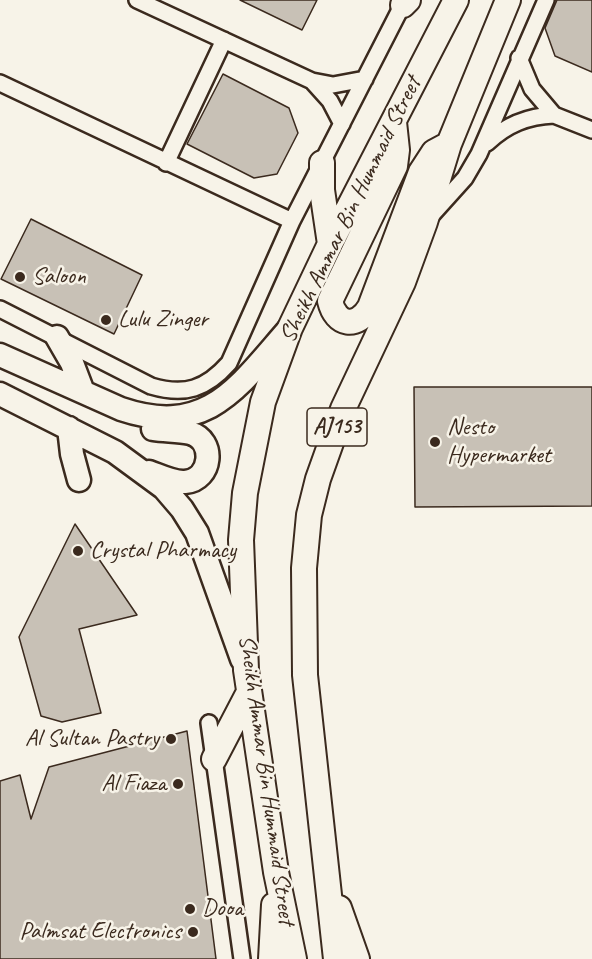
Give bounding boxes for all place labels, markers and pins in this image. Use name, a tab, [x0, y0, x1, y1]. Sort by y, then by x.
place label: Saloon	[32, 263, 86, 291]
marker: Saloon	[13, 270, 27, 284]
place label: Lulu Zinger	[118, 306, 208, 334]
marker: Lulu Zinger	[99, 313, 113, 327]
place label: Nesto Hypermarket	[447, 414, 551, 470]
marker: Nesto Hypermarket	[428, 435, 442, 449]
place label: Crystal Pharmacy	[90, 537, 236, 565]
marker: Crystal Pharmacy	[71, 544, 85, 558]
place label: Al Sultan Pastry	[25, 725, 159, 753]
marker: Al Sultan Pastry	[164, 732, 178, 746]
place label: Al Fiaza	[101, 770, 166, 798]
marker: Al Fiaza	[171, 777, 185, 791]
place label: Dooa	[202, 895, 243, 923]
marker: Dooa	[183, 902, 197, 916]
place label: Palmsat Electronics	[20, 918, 181, 946]
marker: Palmsat Electronics	[186, 925, 200, 939]

